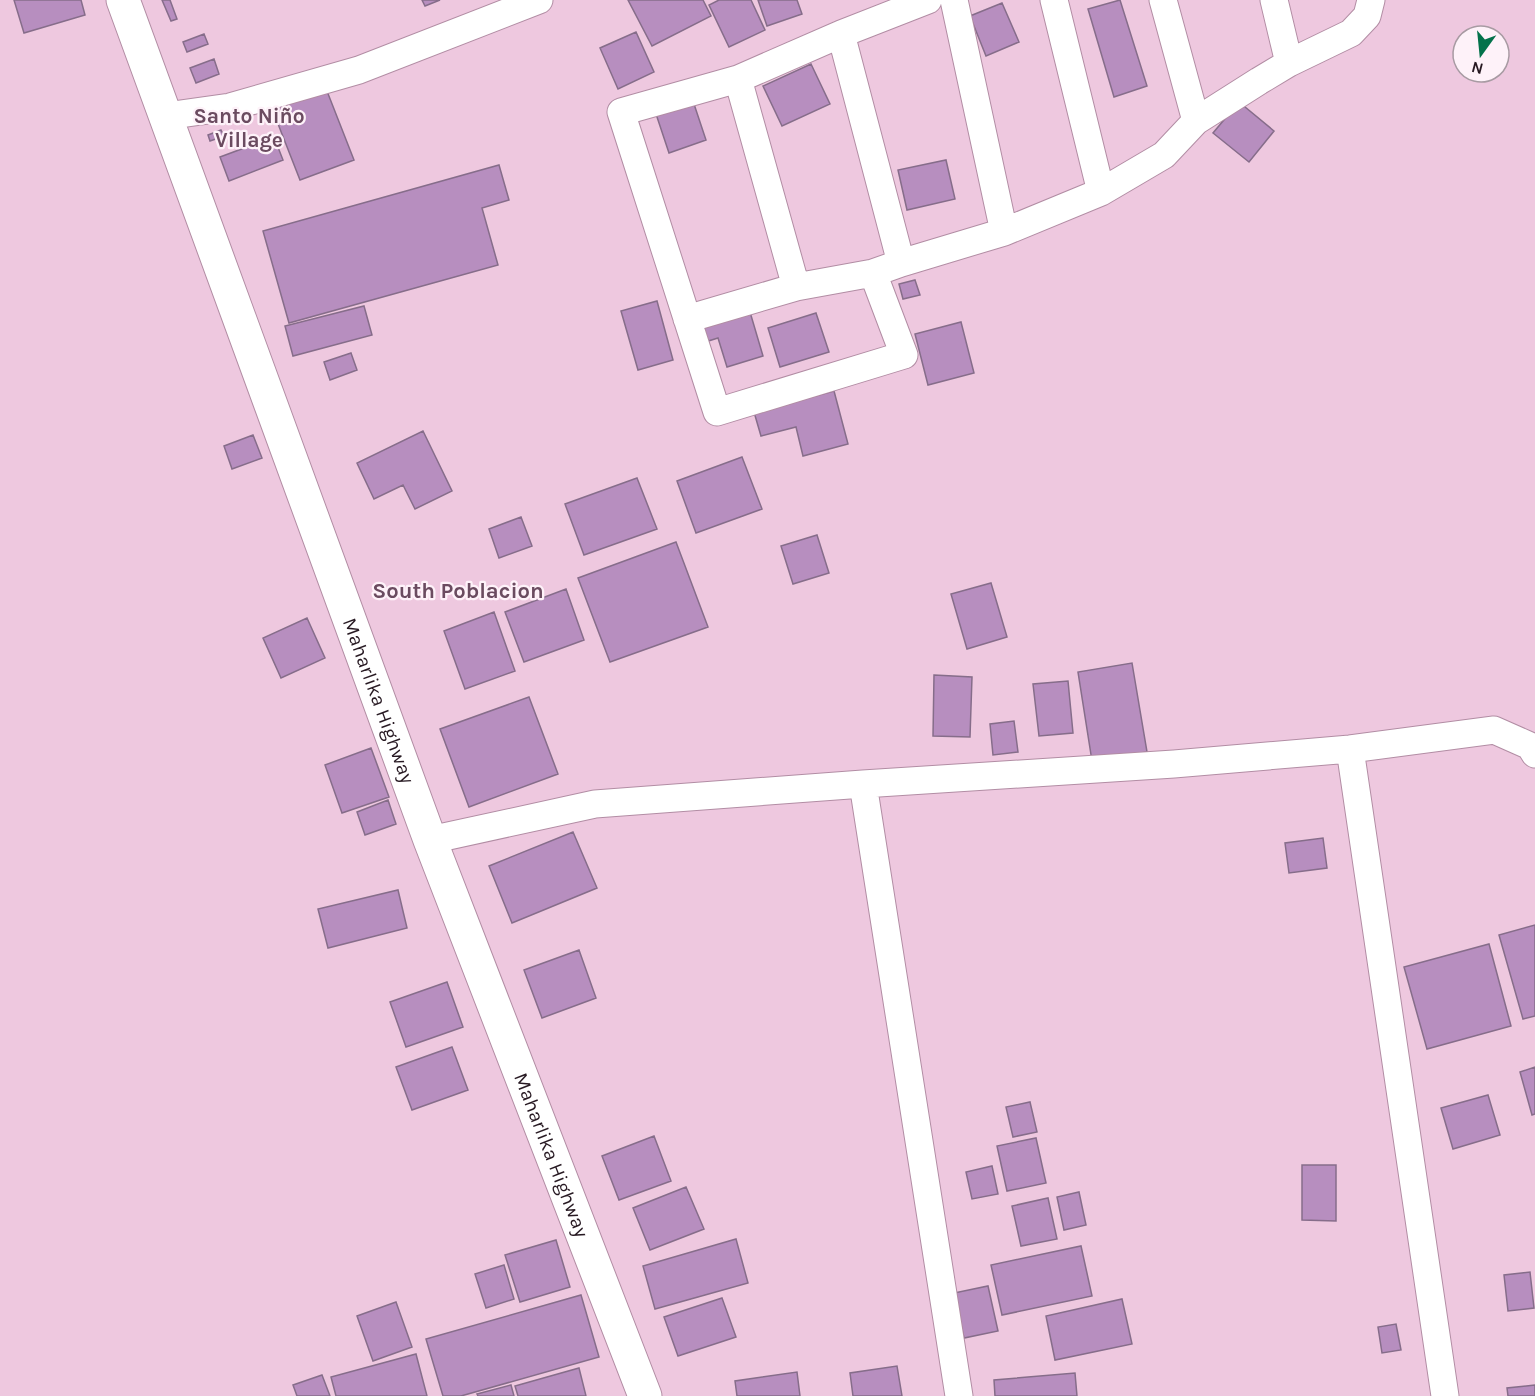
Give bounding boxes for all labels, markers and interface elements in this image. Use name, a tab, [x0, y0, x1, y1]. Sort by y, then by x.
north arrow	[1451, 24, 1511, 84]
text: N	[1469, 57, 1485, 79]
district label: Santo Niño Village	[193, 104, 305, 152]
district label: South Poblacion	[372, 578, 544, 604]
street label: Maharlika Highway	[338, 615, 420, 787]
street label: Maharlika Highway	[510, 1069, 594, 1240]

